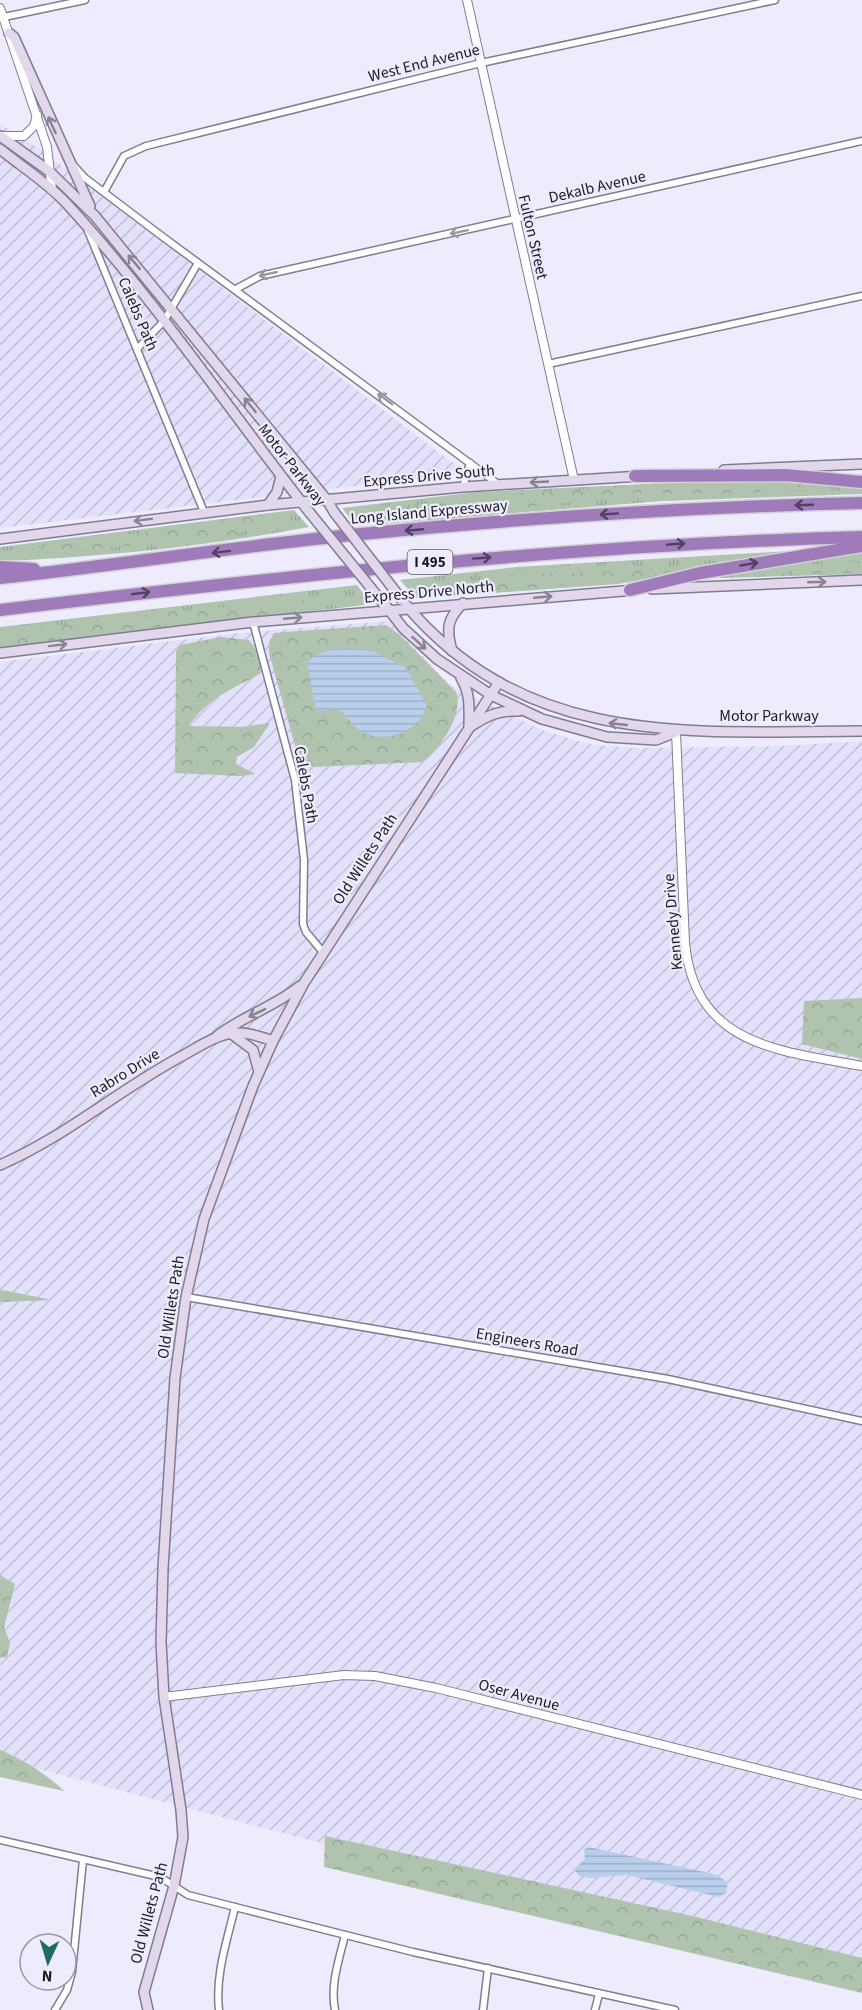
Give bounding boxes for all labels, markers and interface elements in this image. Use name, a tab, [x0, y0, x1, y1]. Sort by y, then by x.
street label: West End Avenue	[366, 39, 482, 87]
one-way arrow	[46, 116, 57, 134]
street label: Dekalb Avenue	[546, 165, 648, 209]
street label: Fulton Street	[513, 192, 554, 282]
one-way arrow	[450, 227, 469, 238]
one-way arrow	[128, 254, 141, 270]
one-way arrow	[259, 268, 278, 280]
street label: Calebs Path	[113, 274, 163, 354]
one-way arrow	[378, 393, 394, 405]
one-way arrow	[244, 397, 257, 413]
street label: Motor Parkway	[253, 419, 332, 511]
street label: Express Drive South	[362, 459, 496, 493]
one-way arrow	[530, 477, 550, 488]
street label: Long Island Expressway	[349, 494, 509, 530]
one-way arrow	[794, 499, 814, 510]
one-way arrow	[599, 509, 619, 520]
one-way arrow	[134, 515, 154, 526]
one-way arrow	[405, 525, 425, 536]
one-way arrow	[666, 538, 686, 549]
one-way arrow	[211, 547, 231, 558]
road number: I 495	[408, 550, 452, 574]
one-way arrow	[471, 552, 491, 563]
one-way arrow	[739, 558, 758, 569]
street label: Express Drive North	[363, 575, 495, 609]
one-way arrow	[807, 576, 827, 587]
one-way arrow	[131, 587, 151, 598]
one-way arrow	[532, 591, 552, 602]
one-way arrow	[283, 612, 303, 623]
one-way arrow	[411, 636, 426, 650]
one-way arrow	[48, 640, 67, 651]
street label: Motor Parkway	[719, 705, 819, 727]
one-way arrow	[609, 718, 629, 729]
street label: Calebs Path	[288, 745, 324, 825]
street label: Old Willets Path	[327, 809, 403, 909]
street label: Kennedy Drive	[658, 873, 688, 971]
one-way arrow	[248, 1008, 266, 1020]
street label: Rabro Drive	[86, 1043, 164, 1103]
street label: Old Willets Path	[152, 1254, 190, 1360]
street label: Engineers Road	[474, 1322, 580, 1362]
street label: Oser Avenue	[476, 1674, 562, 1716]
street label: Old Willets Path	[125, 1860, 173, 1966]
north arrow	[18, 1932, 78, 1992]
text: N	[41, 1965, 53, 1987]

